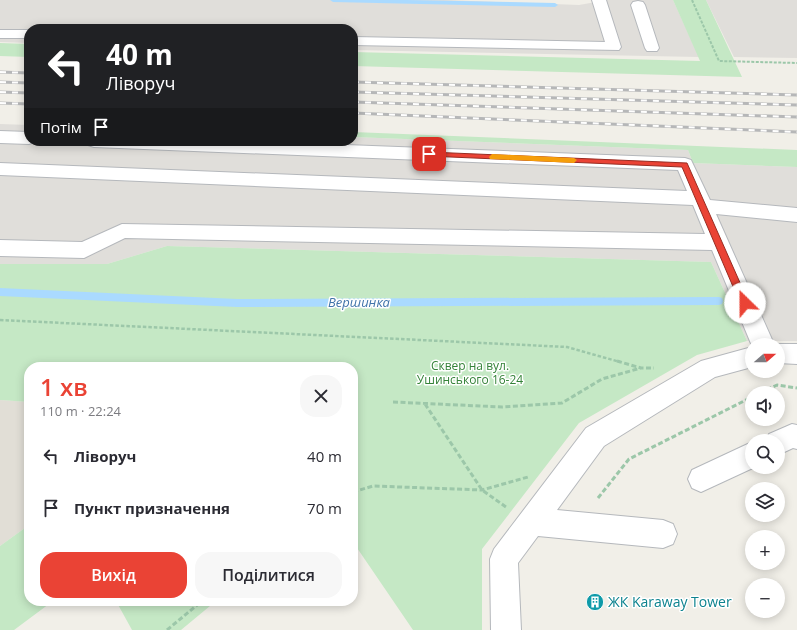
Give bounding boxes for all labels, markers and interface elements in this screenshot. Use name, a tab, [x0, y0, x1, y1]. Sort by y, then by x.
text: 40 m	[106, 35, 173, 73]
icon: left	[40, 40, 92, 92]
text: Ліворуч	[106, 71, 175, 95]
icon: arrive	[90, 116, 112, 138]
text: Потім	[40, 117, 82, 137]
pin	[412, 137, 446, 171]
icon: arrive	[418, 143, 440, 165]
position arrow	[724, 282, 766, 324]
water label: Вершинка	[328, 293, 391, 311]
north arrow	[745, 338, 785, 378]
map controls	[745, 338, 785, 618]
park label: Сквер на вул. Ушинського 16-24	[417, 357, 523, 388]
text: 1 хв	[40, 370, 88, 403]
button: close	[300, 375, 342, 417]
button: sound	[745, 386, 785, 426]
text: 110 m · 22:24	[40, 402, 121, 420]
button: search	[745, 434, 785, 474]
icon: left	[40, 445, 62, 467]
text: Ліворуч	[74, 446, 136, 466]
text: 40 m	[307, 446, 342, 466]
button: layers	[745, 482, 785, 522]
icon: arrive	[40, 497, 62, 519]
text: Пункт призначення	[74, 498, 230, 518]
text: 70 m	[307, 498, 342, 518]
button: +	[745, 530, 785, 570]
button: Вихід	[40, 552, 187, 598]
button: Поділитися	[195, 552, 342, 598]
button: −	[745, 578, 785, 618]
building icon: ЖК Karaway Tower	[585, 592, 605, 612]
place label: ЖК Karaway Tower	[608, 592, 732, 611]

